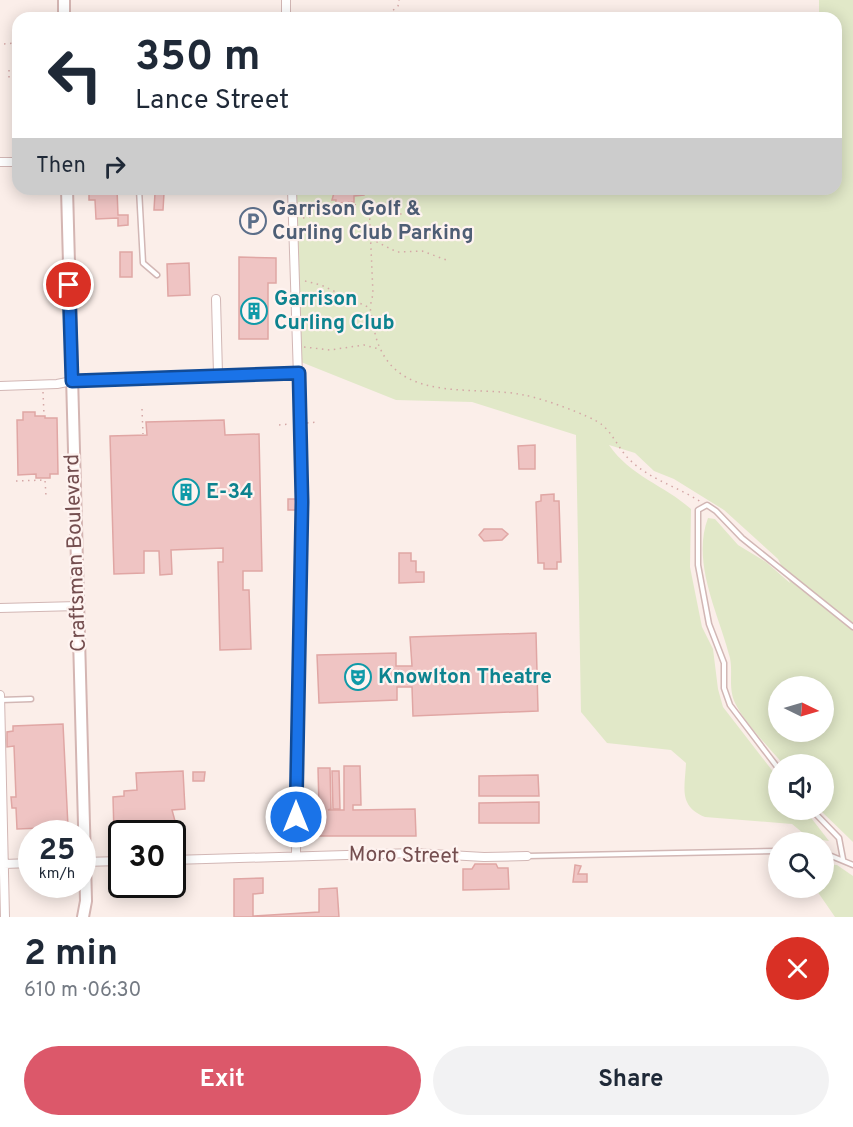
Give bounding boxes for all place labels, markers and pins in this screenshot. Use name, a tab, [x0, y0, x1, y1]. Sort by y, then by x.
place label: Garrison Golf & Curling Club Parking	[272, 196, 474, 247]
parking icon: Garrison Golf & Curling Club Parking	[238, 206, 268, 236]
pin	[43, 259, 94, 310]
place label: Garrison Curling Club	[274, 286, 395, 337]
building icon: Garrison Curling Club	[239, 296, 269, 326]
building icon: E-34	[171, 477, 201, 507]
place label: E-34	[206, 479, 253, 506]
theatre icon: Knowlton Theatre	[343, 662, 373, 692]
place label: Knowlton Theatre	[378, 664, 552, 691]

